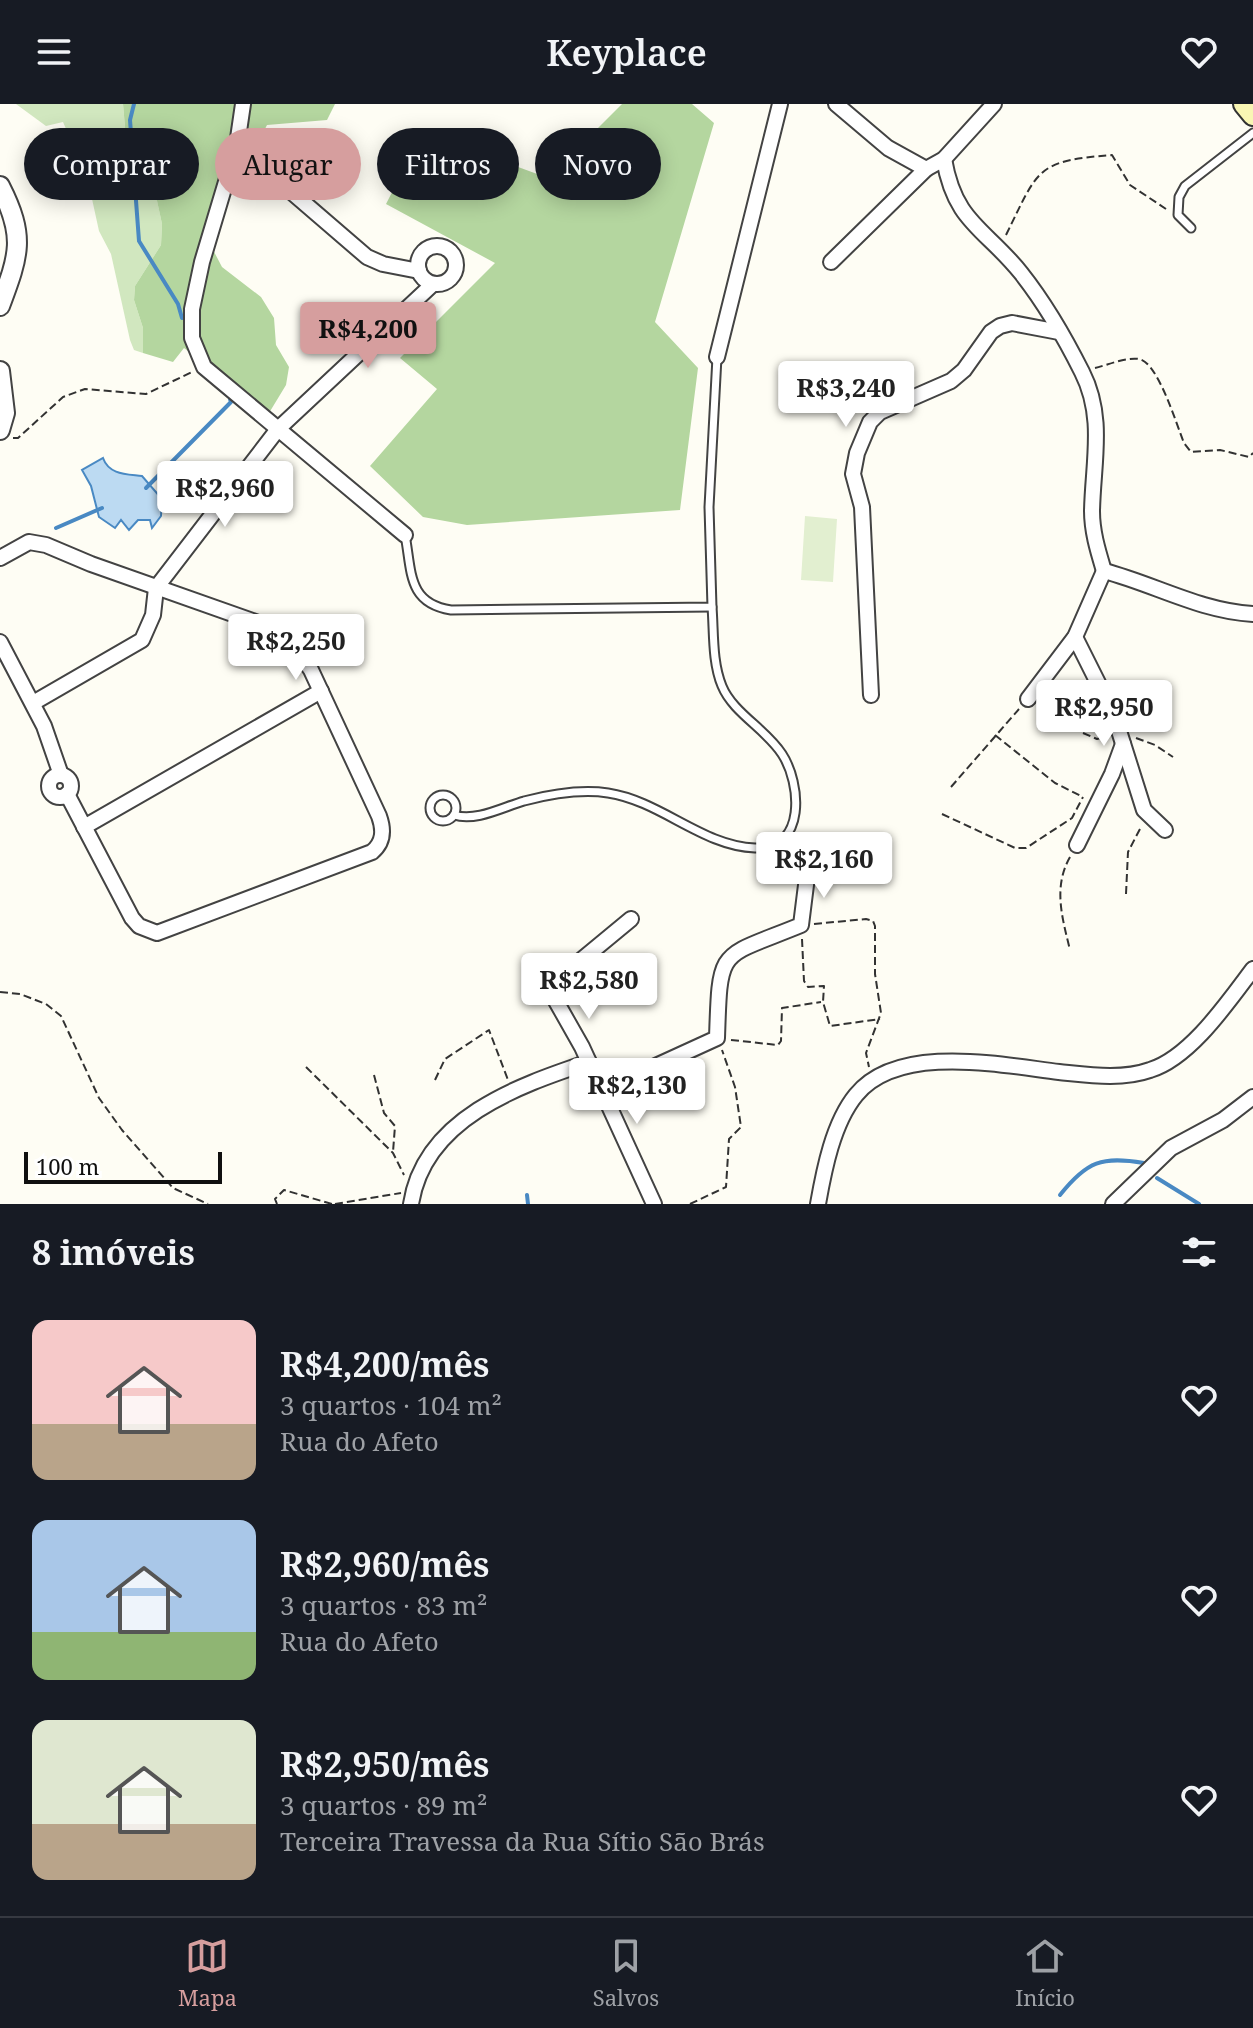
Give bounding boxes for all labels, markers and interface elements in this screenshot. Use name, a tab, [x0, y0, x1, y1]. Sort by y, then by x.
text: Keyplace	[546, 28, 707, 77]
icon: menu	[32, 30, 76, 74]
icon: heart	[1177, 30, 1221, 74]
chip: Comprar	[24, 128, 199, 200]
chip: Alugar	[215, 128, 361, 200]
chip: Filtros	[377, 128, 519, 200]
chip: Novo	[535, 128, 661, 200]
pin: R$4,200	[294, 302, 442, 370]
text: R$4,200	[318, 310, 418, 346]
pin: R$3,240	[772, 361, 920, 429]
text: R$3,240	[796, 369, 896, 405]
pin: R$2,960	[151, 461, 299, 529]
text: R$2,960	[175, 469, 275, 505]
pin: R$2,250	[222, 614, 370, 682]
text: R$2,250	[246, 622, 346, 658]
pin: R$2,950	[1030, 680, 1178, 748]
text: R$2,950	[1054, 688, 1154, 724]
pin: R$2,160	[750, 832, 898, 900]
text: R$2,160	[774, 840, 874, 876]
pin: R$2,580	[515, 953, 663, 1021]
text: R$2,580	[539, 961, 639, 997]
pin: R$2,130	[563, 1058, 711, 1126]
text: R$2,130	[587, 1066, 687, 1102]
scale bar	[24, 1148, 222, 1184]
text: 100 m	[36, 1151, 99, 1181]
text: 8 imóveis	[32, 1229, 195, 1275]
icon: filters	[1177, 1230, 1221, 1274]
text: R$4,200/mês	[280, 1341, 489, 1387]
icon: home	[96, 1352, 192, 1448]
icon: heart	[1177, 1378, 1221, 1422]
text: 3 quartos · 104 m²	[280, 1387, 502, 1423]
text: Rua do Afeto	[280, 1423, 439, 1459]
text: R$2,960/mês	[280, 1541, 489, 1587]
icon: home	[96, 1552, 192, 1648]
icon: heart	[1177, 1578, 1221, 1622]
text: 3 quartos · 83 m²	[280, 1587, 487, 1623]
text: Rua do Afeto	[280, 1623, 439, 1659]
text: R$2,950/mês	[280, 1741, 489, 1787]
icon: home	[96, 1752, 192, 1848]
icon: heart	[1177, 1778, 1221, 1822]
text: 3 quartos · 89 m²	[280, 1787, 487, 1823]
text: Terceira Travessa da Rua Sítio São Brás	[280, 1823, 765, 1859]
tab: Mapa	[178, 1934, 237, 2012]
tab: Salvos	[593, 1934, 659, 2012]
tab: Início	[1015, 1934, 1075, 2012]

